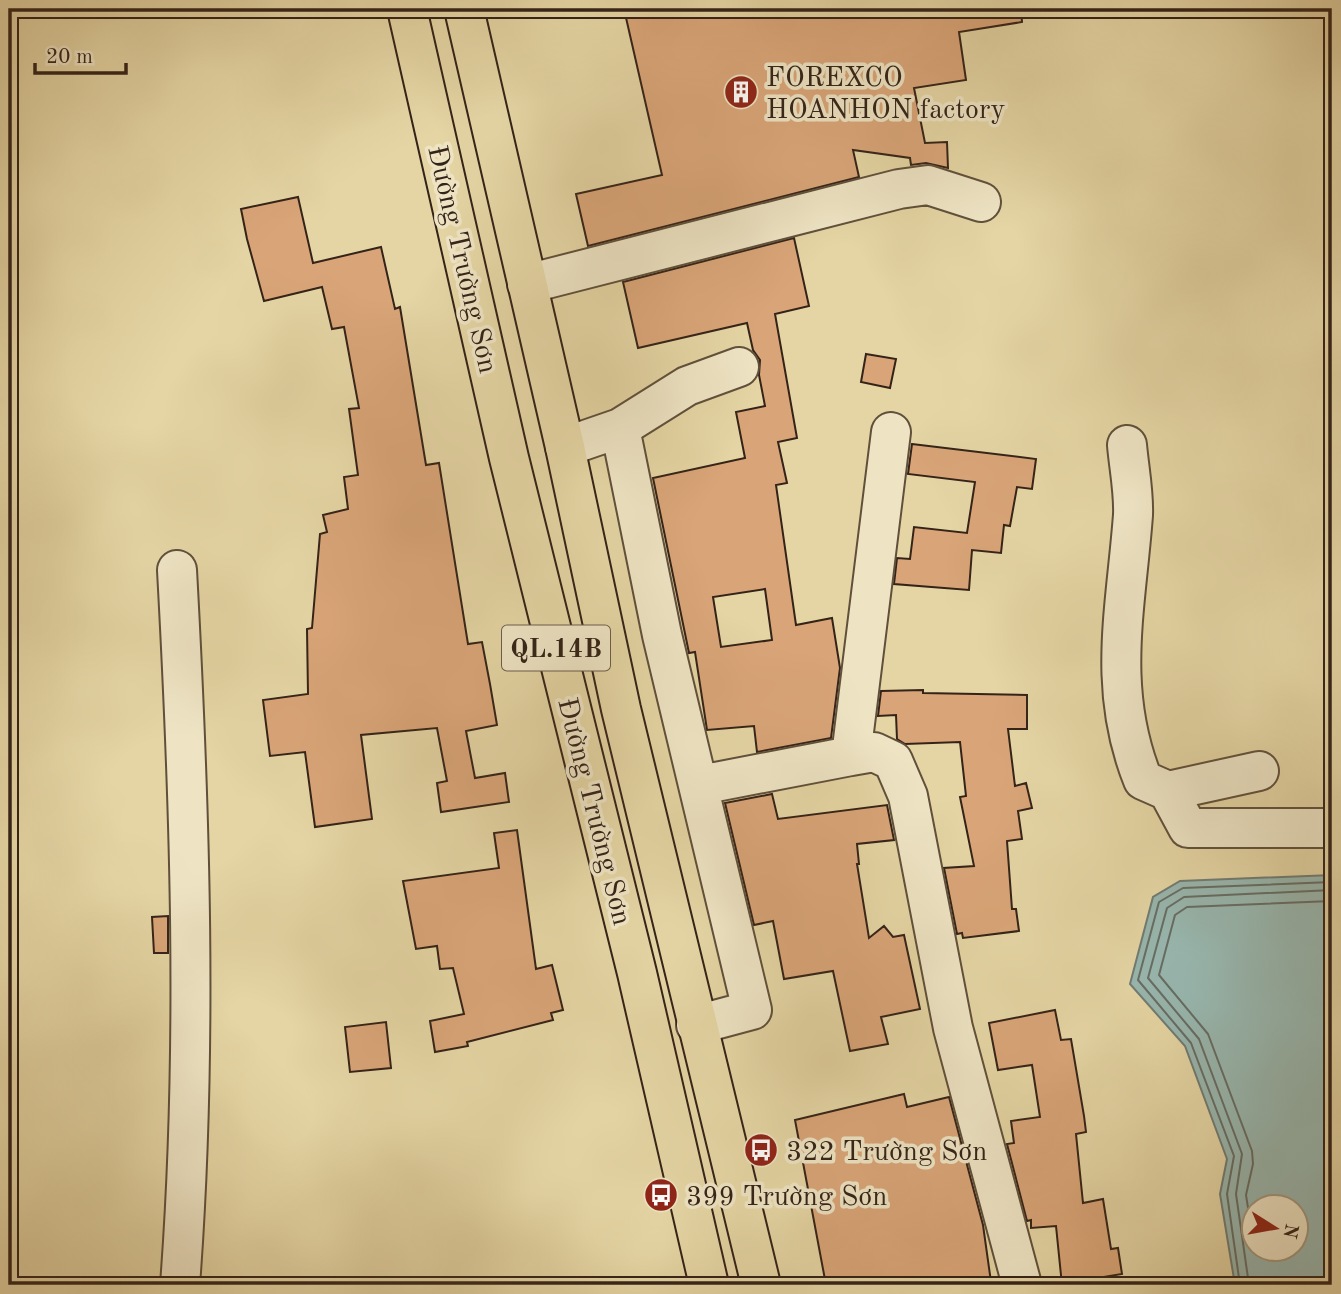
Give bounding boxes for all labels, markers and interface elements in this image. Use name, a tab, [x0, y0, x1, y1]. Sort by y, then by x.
scale bar	[35, 32, 126, 76]
text: 20 m	[46, 47, 93, 68]
place label: FOREXCO HOANHON factory	[766, 65, 1005, 125]
building icon: FOREXCO HOANHON factory	[722, 73, 760, 111]
street label: Đường Trường Sơn	[421, 143, 501, 376]
road number: QL.14B	[502, 626, 610, 670]
street label: Đường Trường Sơn	[551, 695, 635, 928]
bus stop icon: 322 Trường Sơn	[742, 1131, 780, 1169]
place label: 322 Trường Sơn	[786, 1139, 987, 1167]
bus stop icon: 399 Trường Sơn	[642, 1176, 680, 1214]
place label: 399 Trường Sơn	[686, 1184, 887, 1212]
north arrow	[1240, 1192, 1310, 1262]
text: N	[1278, 1222, 1300, 1240]

